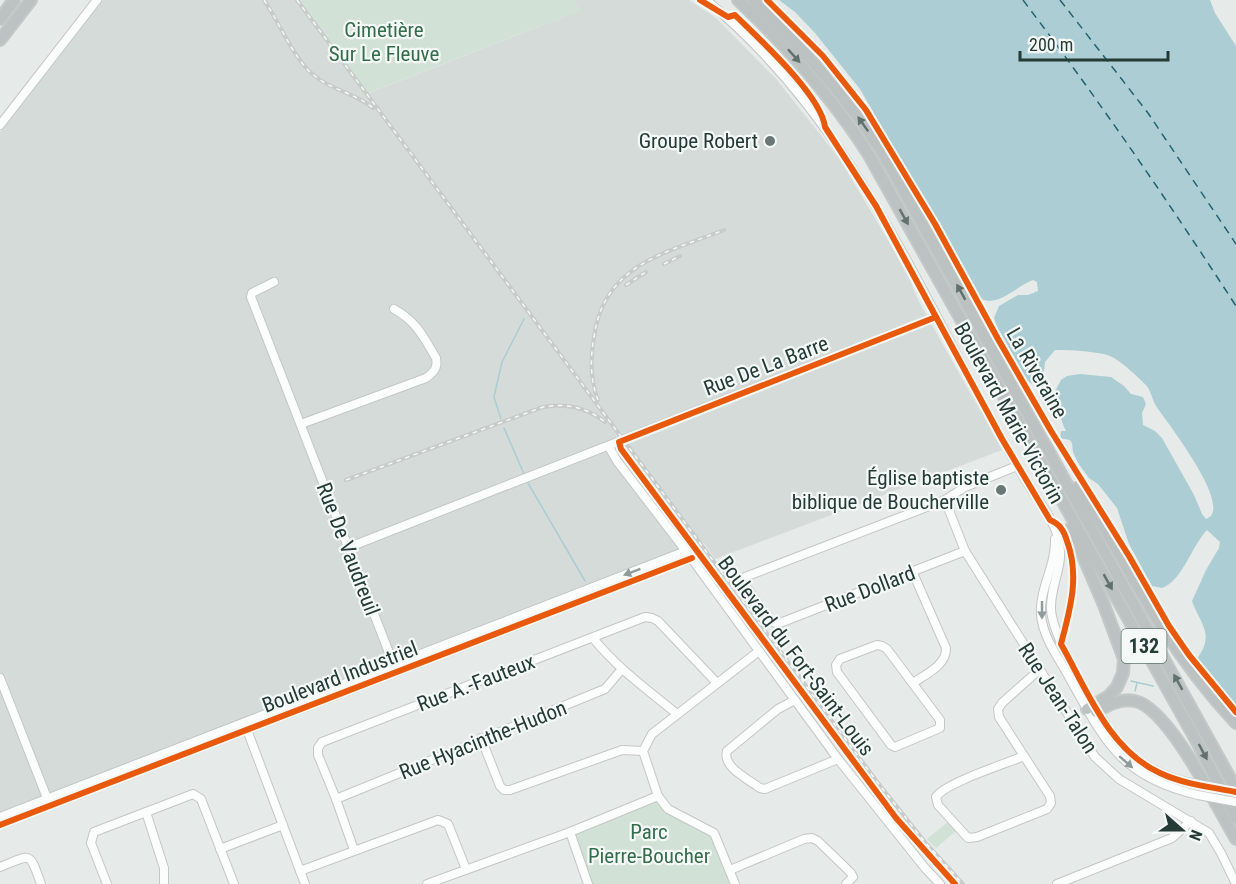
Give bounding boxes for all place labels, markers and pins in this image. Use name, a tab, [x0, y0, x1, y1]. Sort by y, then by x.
place label: Groupe Robert	[639, 129, 758, 153]
marker: Groupe Robert	[763, 134, 777, 148]
place label: Église baptiste biblique de Boucherville	[792, 466, 989, 514]
marker: Église baptiste biblique de Boucherville	[994, 483, 1008, 497]

